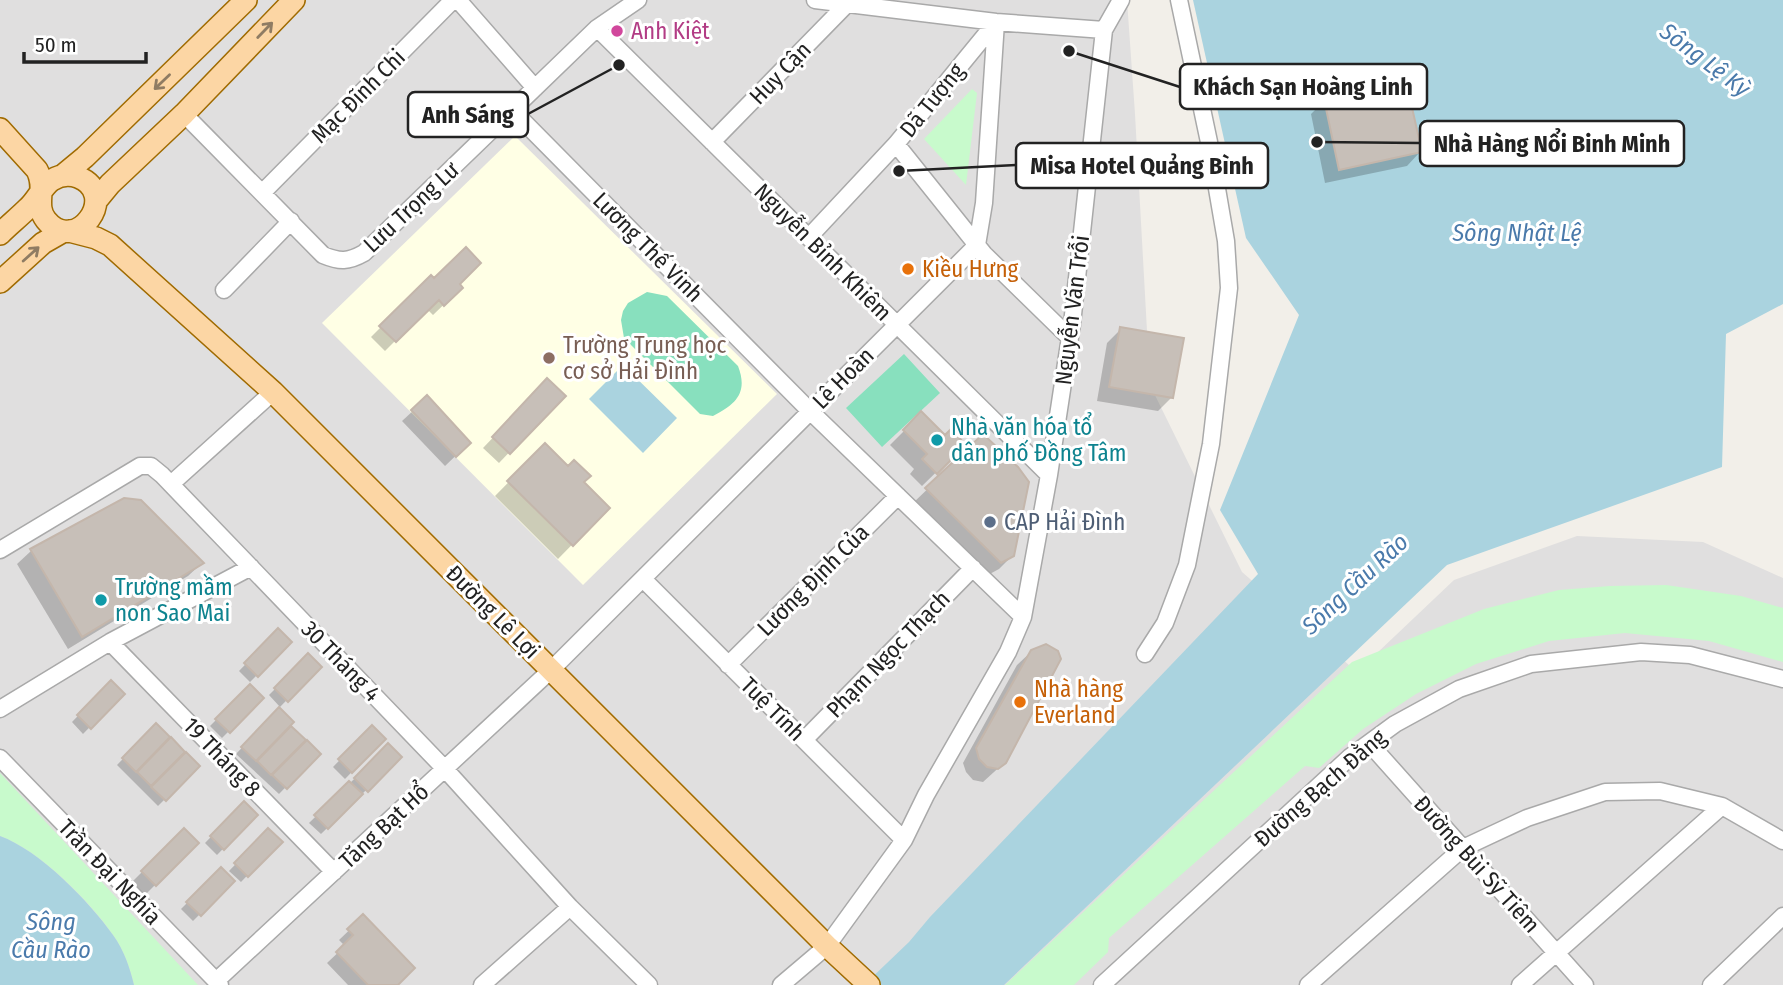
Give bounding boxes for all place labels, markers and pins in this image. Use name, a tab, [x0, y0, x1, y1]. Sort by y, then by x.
place label: Anh Kiệt	[631, 17, 710, 45]
marker: Anh Kiệt	[609, 23, 625, 39]
callout: Khách Sạn Hoàng Linh	[1180, 64, 1427, 109]
callout: Anh Sáng	[408, 92, 528, 137]
callout: Nhà Hàng Nổi Binh Minh	[1420, 121, 1684, 166]
callout: Misa Hotel Quảng Bình	[1016, 143, 1268, 188]
place label: Kiều Hưng	[922, 255, 1019, 283]
marker: Kiều Hưng	[900, 261, 916, 277]
place label: Trường Trung học cơ sở Hải Đình	[563, 331, 727, 385]
marker: Trường Trung học cơ sở Hải Đình	[541, 350, 557, 366]
place label: Nhà văn hóa tổ dân phố Đồng Tâm	[951, 411, 1127, 467]
marker: Nhà văn hóa tổ dân phố Đồng Tâm	[929, 432, 945, 448]
place label: CAP Hải Đình	[1004, 508, 1125, 536]
marker: CAP Hải Đình	[982, 514, 998, 530]
place label: Trường mầm non Sao Mai	[115, 573, 233, 627]
marker: Trường mầm non Sao Mai	[93, 592, 109, 608]
place label: Nhà hàng Everland	[1034, 675, 1123, 729]
marker: Nhà hàng Everland	[1012, 694, 1028, 710]

